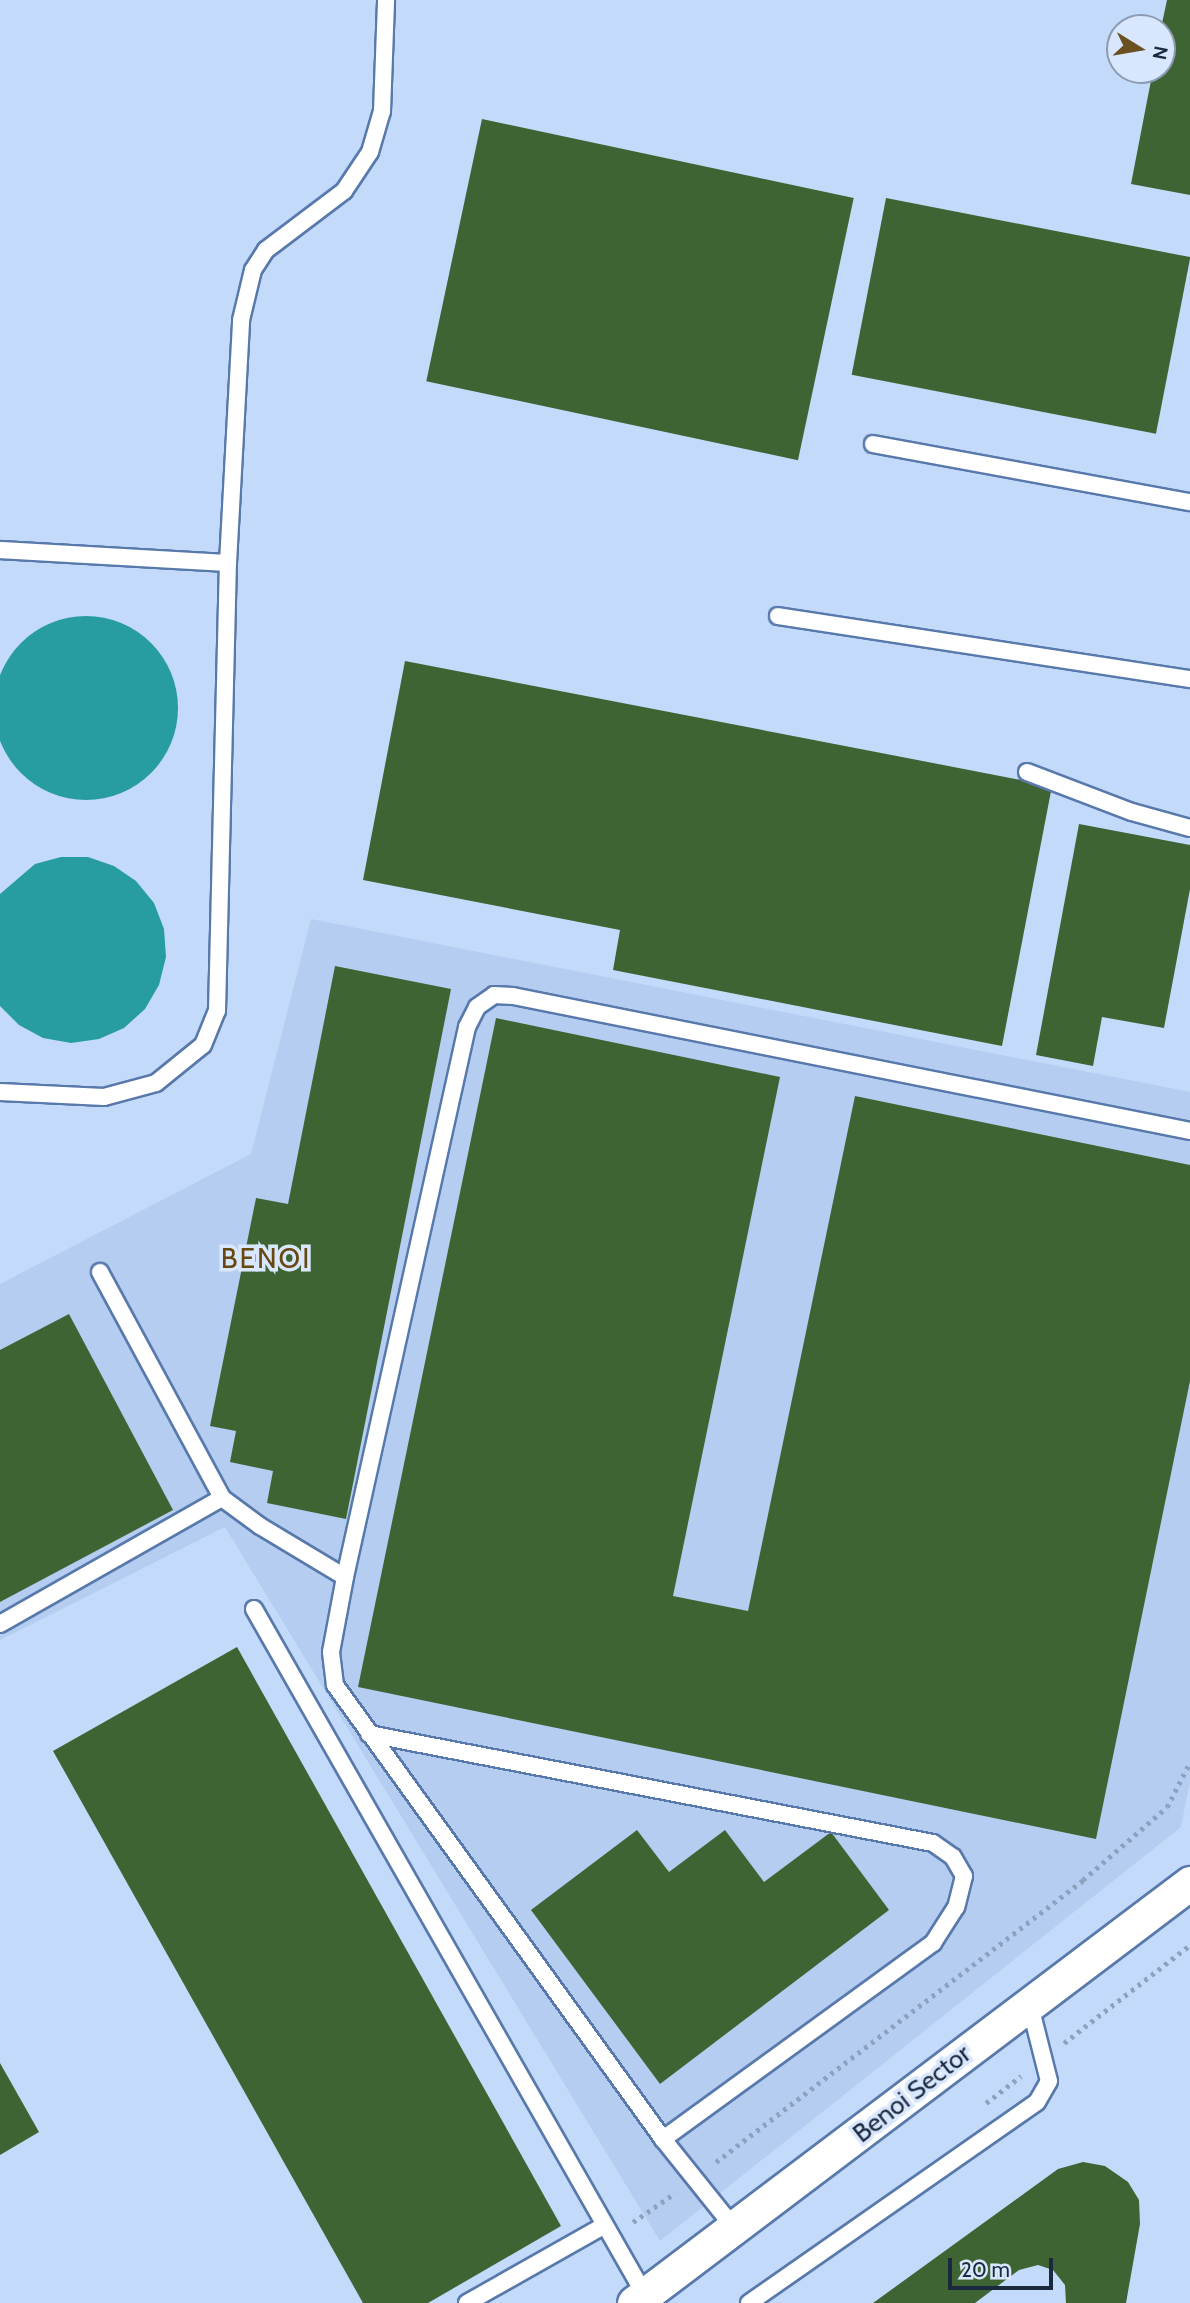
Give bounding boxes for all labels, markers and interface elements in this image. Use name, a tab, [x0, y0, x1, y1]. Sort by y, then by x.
north arrow	[1106, 14, 1176, 84]
text: N	[1148, 44, 1173, 62]
district label: BENOI	[221, 1241, 311, 1275]
street label: Benoi Sector	[847, 2038, 977, 2150]
scale bar	[952, 2244, 1057, 2288]
text: 20 m	[961, 2257, 1010, 2282]

